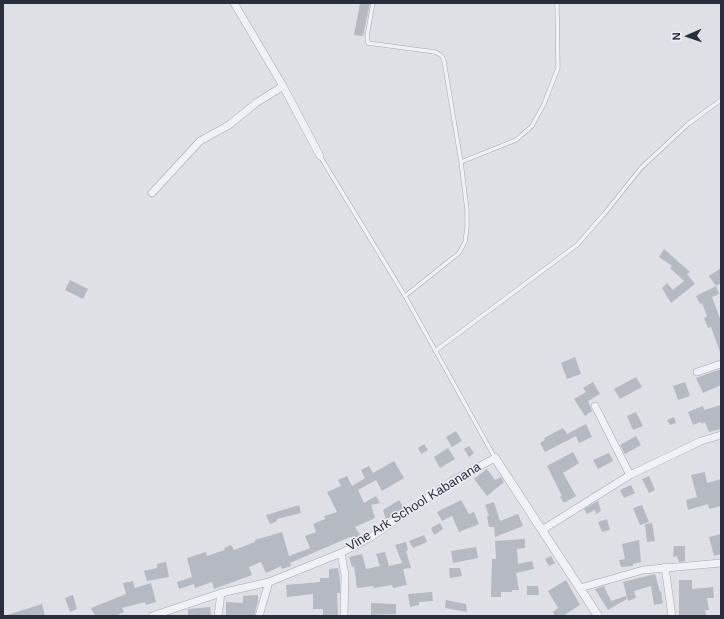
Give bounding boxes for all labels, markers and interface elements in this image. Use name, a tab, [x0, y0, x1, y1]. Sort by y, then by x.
north arrow	[668, 16, 708, 56]
text: N	[670, 32, 682, 41]
street label: Vine Ark School Kabanana	[344, 459, 484, 555]

